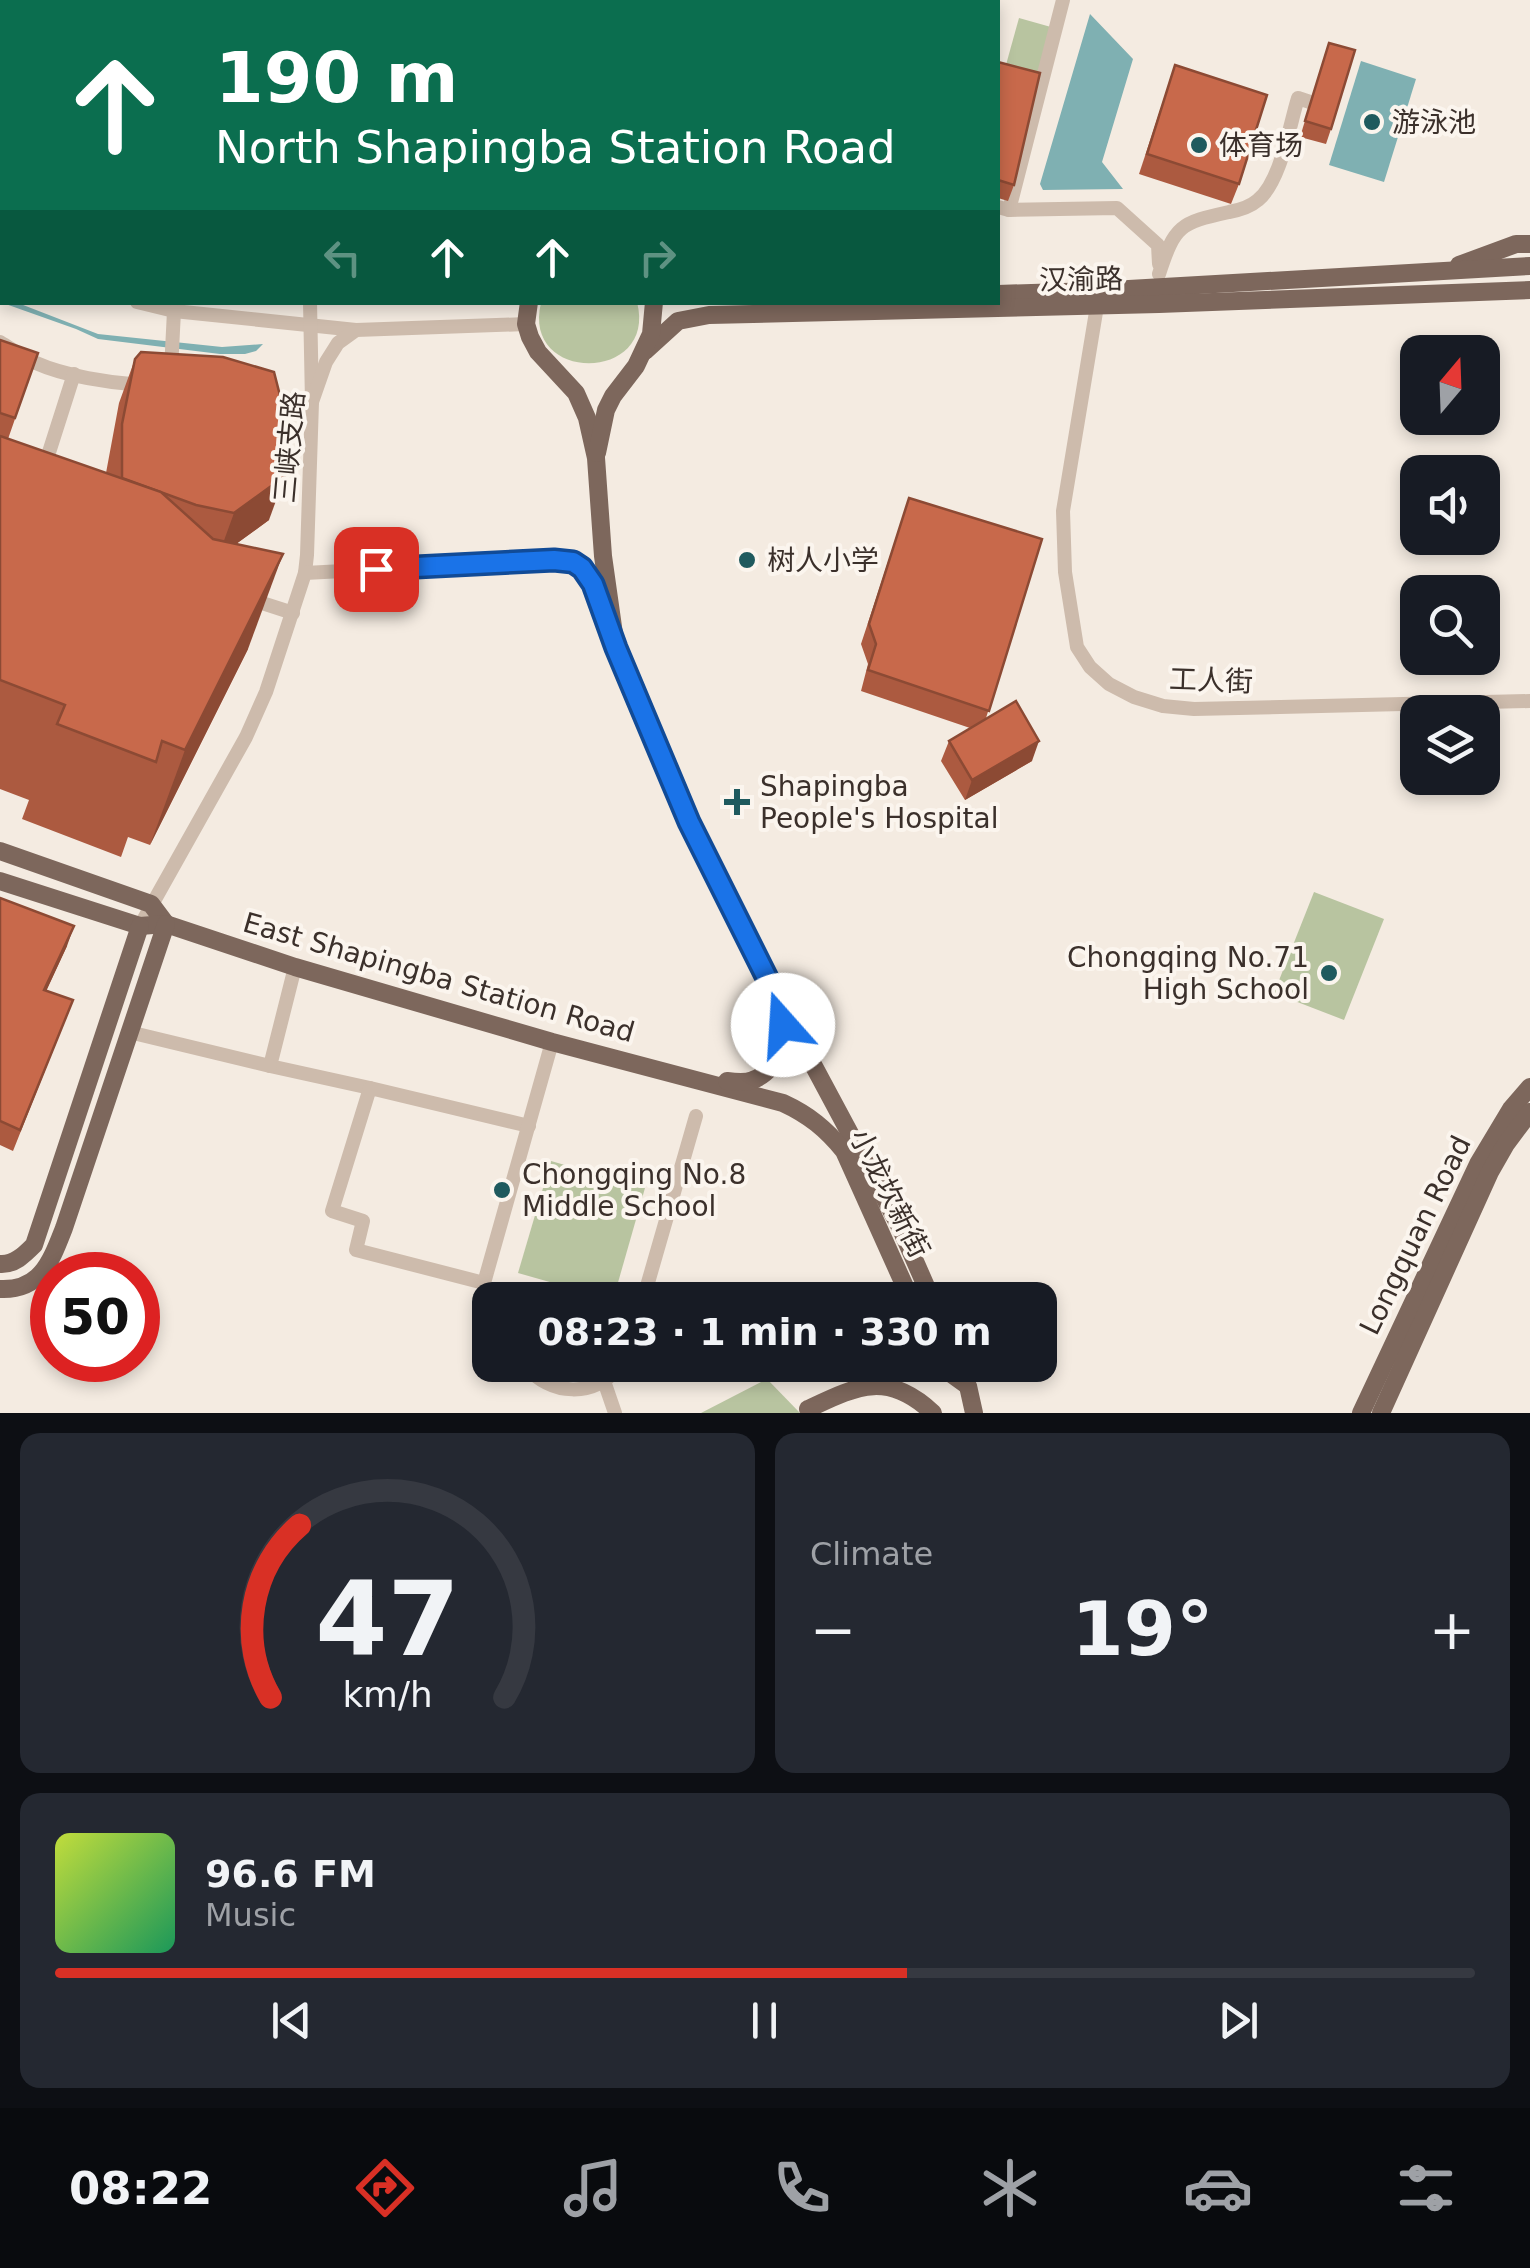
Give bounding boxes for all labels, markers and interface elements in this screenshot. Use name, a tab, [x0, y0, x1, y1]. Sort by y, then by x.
text: 190 m	[215, 37, 458, 119]
icon: ahead	[50, 40, 180, 170]
place label: 游泳池	[1392, 106, 1476, 139]
marker: 游泳池	[1361, 111, 1383, 133]
text: North Shapingba Station Road	[215, 121, 896, 174]
place label: 体育场	[1219, 129, 1303, 162]
marker: 体育场	[1188, 134, 1210, 156]
icon: left	[315, 230, 370, 285]
icon: ahead	[420, 230, 475, 285]
icon: ahead	[525, 230, 580, 285]
icon: right	[630, 230, 685, 285]
street label: 汉渝路	[1039, 262, 1123, 297]
north arrow	[1400, 335, 1500, 435]
map controls	[1400, 335, 1500, 795]
street label: 三峡支路	[268, 390, 311, 504]
button: sound	[1400, 455, 1500, 555]
pin	[334, 527, 419, 612]
icon: arrive	[349, 542, 404, 597]
place label: 树人小学	[767, 544, 879, 577]
marker: 树人小学	[736, 549, 758, 571]
button: search	[1400, 575, 1500, 675]
street label: 工人街	[1168, 663, 1254, 698]
button: layers	[1400, 695, 1500, 795]
place label: Shapingba People's Hospital	[760, 770, 998, 835]
marker: Shapingba People's Hospital	[724, 789, 750, 815]
street label: East Shapingba Station Road	[239, 906, 638, 1049]
place label: Chongqing No.71 High School	[1067, 941, 1309, 1006]
marker: Chongqing No.71 High School	[1318, 962, 1340, 984]
position arrow	[731, 973, 835, 1077]
street label: 小龙坎新街	[843, 1123, 936, 1263]
street label: Longquan Road	[1353, 1130, 1478, 1340]
place label: Chongqing No.8 Middle School	[522, 1158, 746, 1223]
marker: Chongqing No.8 Middle School	[491, 1179, 513, 1201]
speed limit sign: 50	[30, 1252, 160, 1382]
text: 08:23 · 1 min · 330 m	[537, 1310, 992, 1354]
text: Climate	[810, 1535, 933, 1573]
text: 47	[315, 1558, 460, 1680]
text: 19°	[1072, 1585, 1213, 1673]
text: −	[810, 1598, 856, 1662]
text: +	[1429, 1598, 1475, 1662]
text: km/h	[342, 1674, 433, 1715]
text: 96.6 FM	[205, 1852, 376, 1896]
text: Music	[205, 1896, 296, 1934]
icon: previous	[264, 1993, 319, 2048]
icon: pause	[737, 1993, 792, 2048]
icon: next	[1211, 1993, 1266, 2048]
icon: directions	[350, 2153, 420, 2223]
icon: music	[558, 2153, 628, 2223]
icon: phone	[767, 2153, 837, 2223]
icon: climate	[975, 2153, 1045, 2223]
icon: car	[1183, 2153, 1253, 2223]
icon: filters	[1391, 2153, 1461, 2223]
text: 08:22	[69, 2162, 212, 2215]

